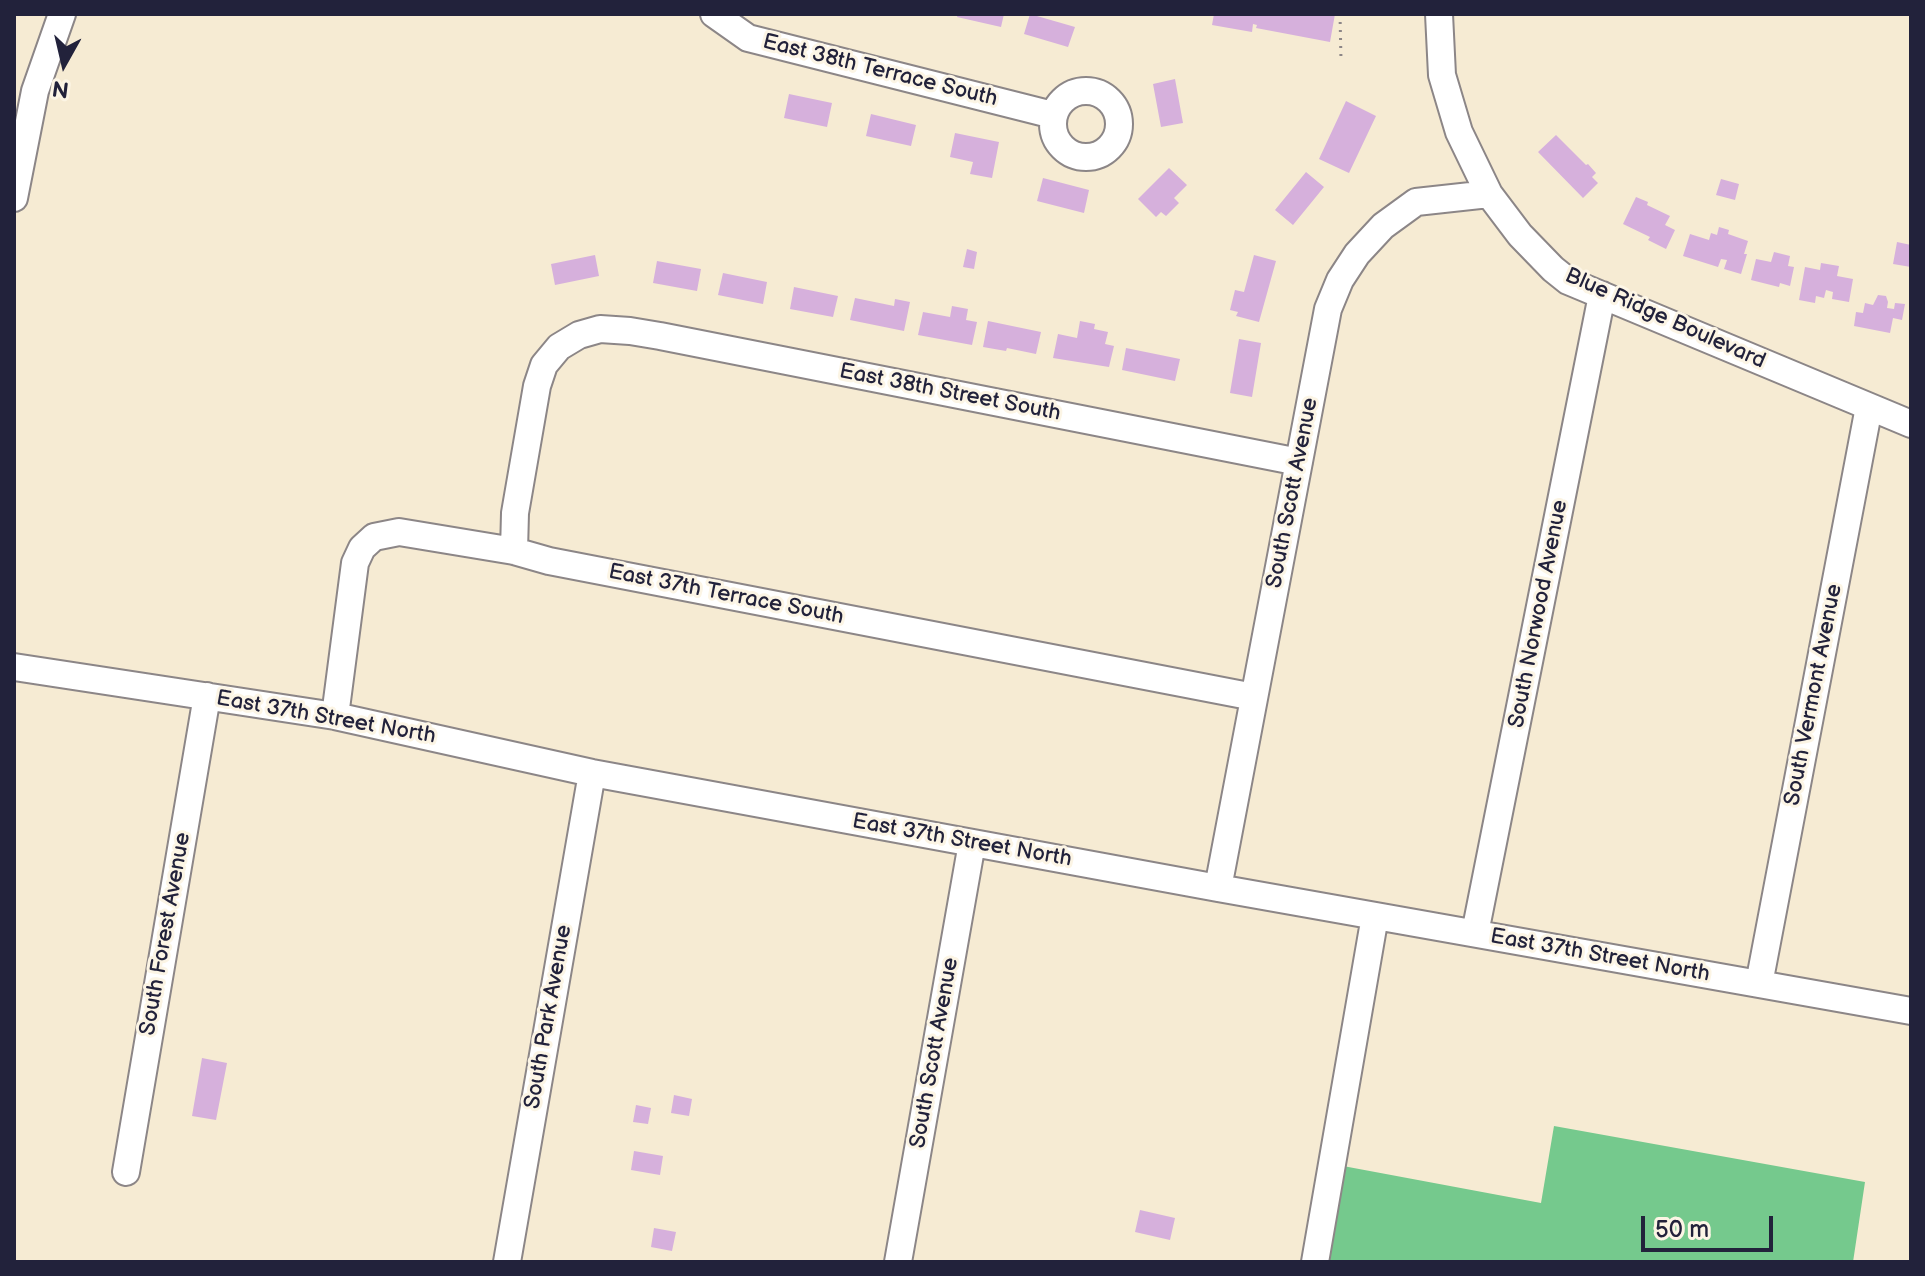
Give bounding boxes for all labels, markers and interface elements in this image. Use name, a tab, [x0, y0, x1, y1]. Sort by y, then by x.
north arrow	[24, 24, 104, 104]
street label: East 38th Terrace South	[760, 29, 1000, 113]
text: N	[51, 74, 71, 103]
street label: Blue Ridge Boulevard	[1561, 263, 1769, 375]
street label: East 38th Street South	[837, 359, 1063, 427]
street label: South Scott Avenue	[1262, 396, 1324, 590]
street label: South Norwood Avenue	[1504, 498, 1574, 730]
street label: East 37th Terrace South	[606, 559, 846, 631]
street label: South Vermont Avenue	[1780, 582, 1848, 808]
street label: East 37th Street North	[214, 686, 438, 750]
street label: East 37th Street North	[850, 809, 1074, 873]
street label: South Forest Avenue	[135, 830, 197, 1038]
street label: South Park Avenue	[520, 923, 578, 1111]
street label: East 37th Street North	[1488, 924, 1712, 988]
street label: South Scott Avenue	[905, 956, 965, 1150]
scale bar	[1645, 1200, 1777, 1250]
text: 50 m	[1655, 1215, 1709, 1244]

